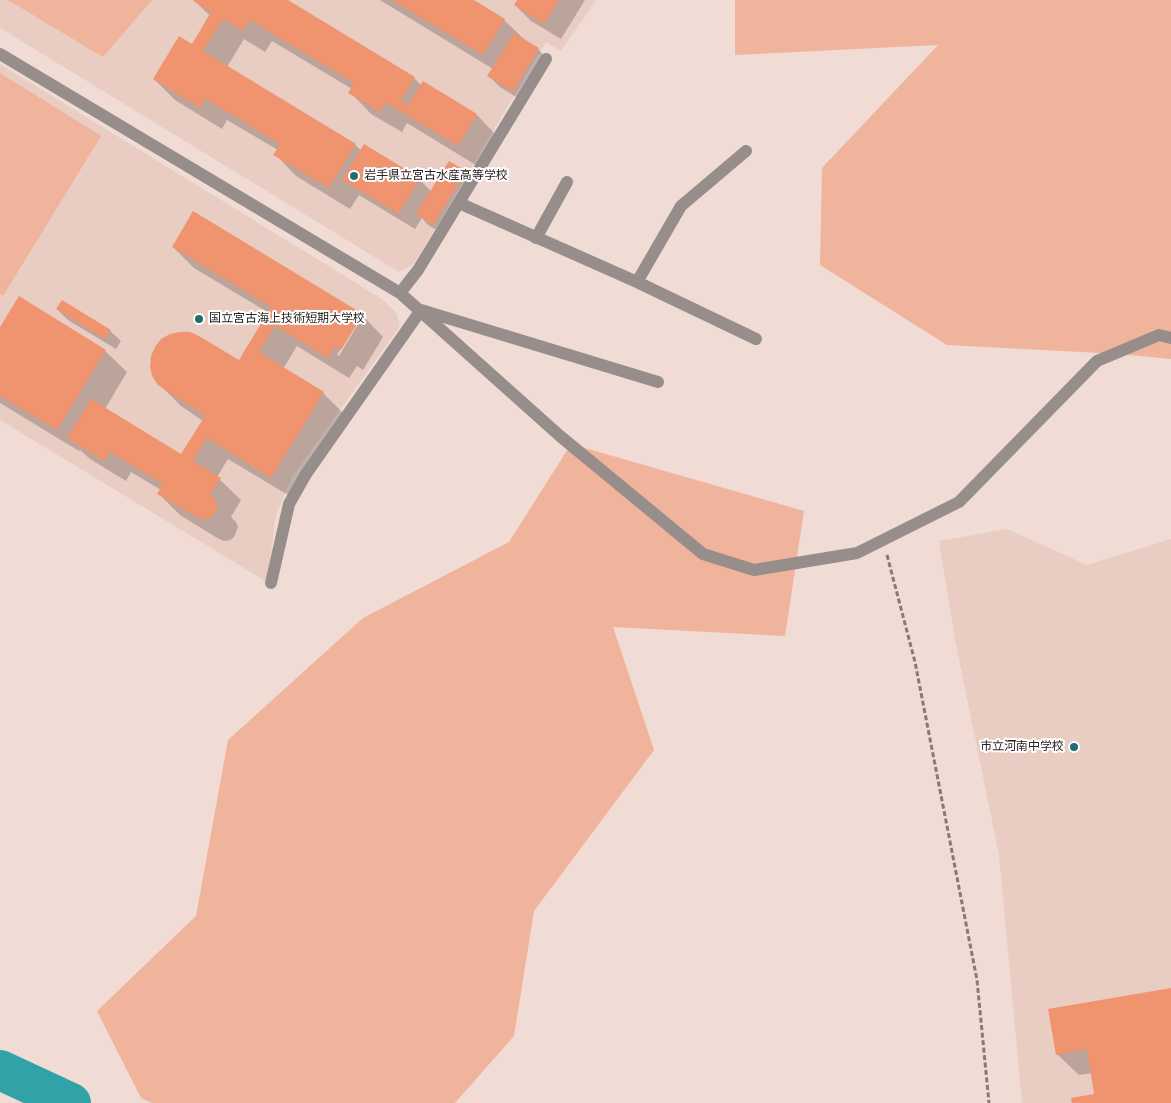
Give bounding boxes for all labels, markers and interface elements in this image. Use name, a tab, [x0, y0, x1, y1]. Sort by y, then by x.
place label: 岩手県立宮古水産高等学校	[364, 169, 508, 183]
marker: 岩手県立宮古水産高等学校	[348, 170, 360, 182]
place label: 国立宮古海上技術短期大学校	[209, 312, 365, 326]
marker: 国立宮古海上技術短期大学校	[193, 313, 205, 325]
place label: 市立河南中学校	[980, 740, 1064, 754]
marker: 市立河南中学校	[1068, 741, 1080, 753]

